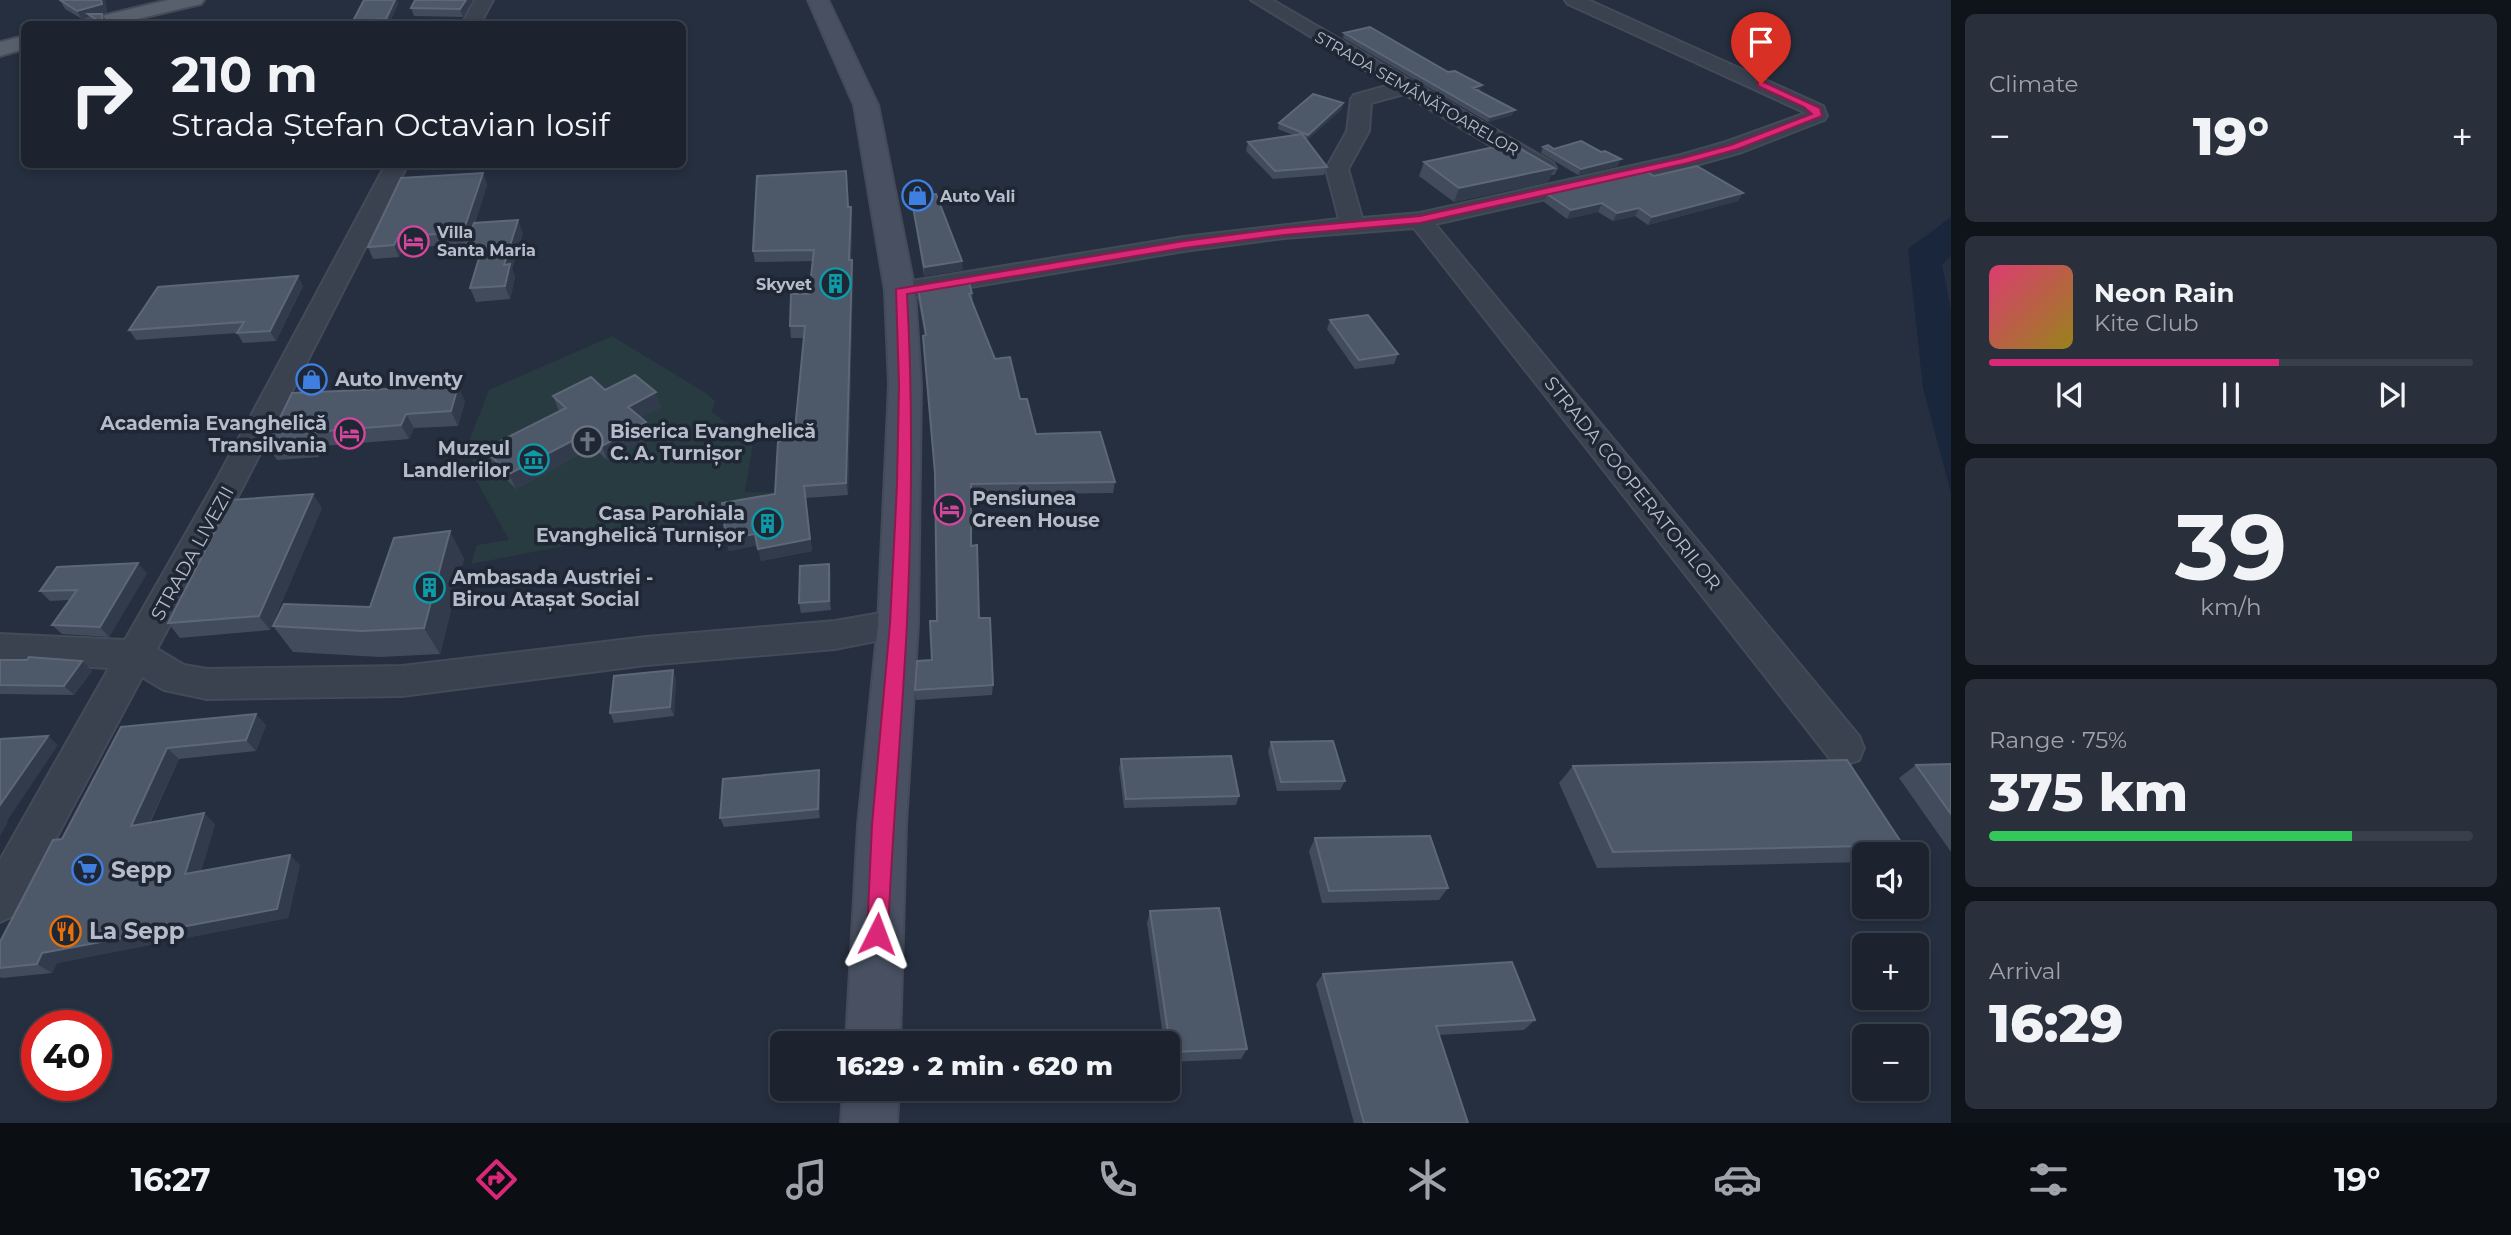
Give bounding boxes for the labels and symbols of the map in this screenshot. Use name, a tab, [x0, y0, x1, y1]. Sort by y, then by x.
pin	[1731, 12.0, 1791, 84]
street label: STRADA SEMĂNĂTOARELOR	[1312, 27, 1522, 160]
shop icon: Auto Vali	[900, 179, 934, 213]
place label: Auto Vali	[939, 187, 1015, 206]
place label: Villa Santa Maria	[436, 223, 536, 260]
hotel icon: Villa Santa Maria	[397, 224, 431, 258]
building icon: Skyvet	[818, 267, 852, 301]
place label: Skyvet	[756, 275, 812, 294]
shop icon: Auto Inventy	[295, 362, 329, 396]
place label: Auto Inventy	[334, 368, 463, 391]
street label: STRADA COOPERATORILOR	[1539, 372, 1726, 595]
place label: Academia Evanghelică Transilvania	[99, 412, 327, 457]
hotel icon: Academia Evanghelică Transilvania	[333, 417, 367, 451]
place label: Biserica Evanghelică C. A. Turnișor	[610, 420, 816, 466]
church icon: Biserica Evanghelică C. A. Turnișor	[570, 425, 604, 459]
place label: Muzeul Landlerilor	[402, 437, 510, 482]
museum icon: Muzeul Landlerilor	[516, 442, 550, 476]
street label: STRADA LIVEZII	[146, 482, 239, 624]
place label: Pensiunea Green House	[972, 487, 1100, 532]
hotel icon: Pensiunea Green House	[932, 492, 966, 526]
place label: Casa Parohiala Evanghelică Turnișor	[536, 502, 745, 548]
building icon: Casa Parohiala Evanghelică Turnișor	[751, 507, 785, 541]
place label: Ambasada Austriei - Birou Atașat Social	[451, 566, 653, 612]
building icon: Ambasada Austriei - Birou Atașat Social	[412, 571, 446, 605]
supermarket icon: Sepp	[71, 853, 105, 887]
place label: Sepp	[111, 856, 172, 884]
position arrow	[840, 897, 914, 971]
restaurant icon: La Sepp	[49, 914, 83, 948]
place label: La Sepp	[89, 917, 185, 945]
speed limit sign: 40	[21, 1010, 112, 1101]

